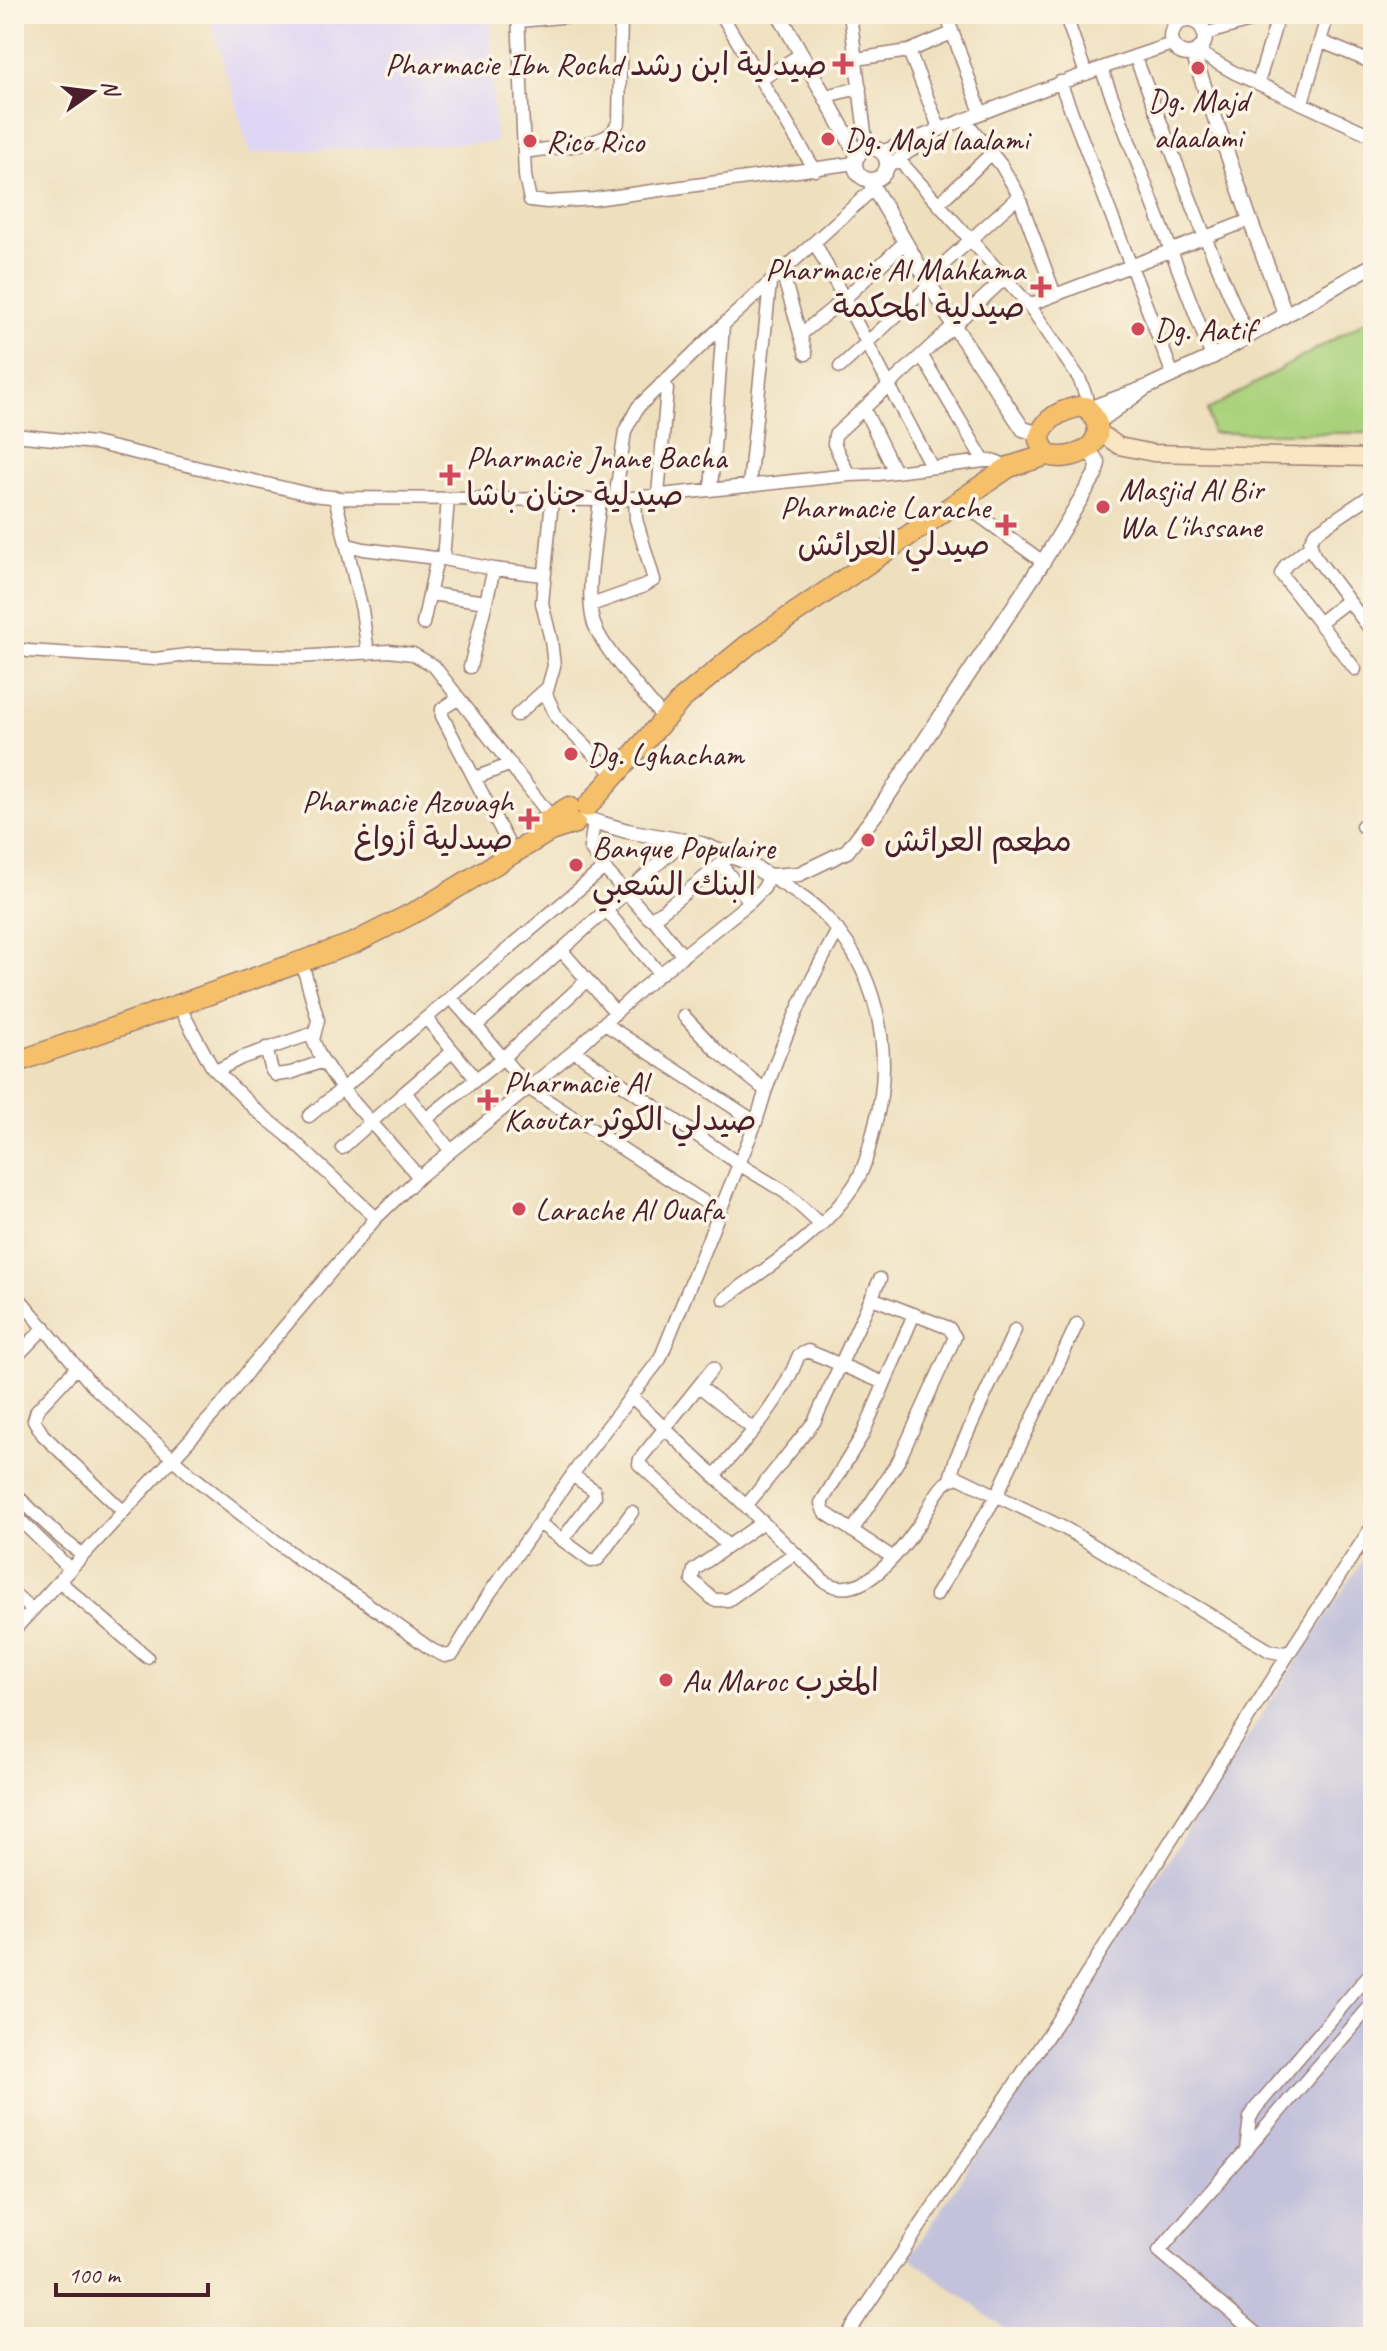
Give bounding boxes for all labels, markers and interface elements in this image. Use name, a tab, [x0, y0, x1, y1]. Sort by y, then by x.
place label: Pharmacie Ibn Rochd صيدلية ابن رشد	[385, 44, 827, 85]
north arrow	[52, 52, 132, 132]
marker: Pharmacie Ibn Rochd صيدلية ابن رشد	[834, 55, 852, 73]
marker: Dg. Majd alaalami	[1189, 59, 1207, 77]
text: N	[95, 77, 126, 101]
place label: Dg. Majd alaalami	[1148, 80, 1254, 158]
place label: Dg. Majd laalami	[844, 119, 1032, 160]
place label: Rico Rico	[546, 121, 646, 162]
marker: Dg. Majd laalami	[819, 130, 837, 148]
marker: Rico Rico	[521, 132, 539, 150]
place label: Pharmacie Al Mahkama صيدلية المحكمة	[765, 249, 1027, 327]
marker: Pharmacie Al Mahkama صيدلية المحكمة	[1032, 278, 1050, 296]
place label: Dg. Aatif	[1154, 309, 1261, 350]
marker: Dg. Aatif	[1129, 320, 1147, 338]
place label: Pharmacie Jnane Bacha صيدلية جنان باشا	[466, 437, 729, 515]
marker: Pharmacie Jnane Bacha صيدلية جنان باشا	[441, 466, 459, 484]
place label: Masjid Al Bir Wa L'ihssane	[1119, 469, 1266, 547]
place label: Pharmacie Larache صيدلي العرائش	[780, 487, 993, 572]
marker: Masjid Al Bir Wa L'ihssane	[1094, 498, 1112, 516]
marker: Pharmacie Larache صيدلي العرائش	[997, 516, 1015, 534]
place label: Dg. Lghacham	[587, 734, 746, 775]
marker: Dg. Lghacham	[562, 745, 580, 763]
place label: Pharmacie Azouagh صيدلية أزواغ	[302, 781, 515, 861]
marker: Pharmacie Azouagh صيدلية أزواغ	[520, 810, 538, 828]
place label: مطعم العرائش	[884, 820, 1072, 864]
place label: Banque Populaire البنك الشعبي	[592, 827, 777, 912]
marker: مطعم العرائش	[859, 831, 877, 849]
marker: Banque Populaire البنك الشعبي	[567, 856, 585, 874]
place label: Pharmacie Al Kaoutar صيدلي الكوثر	[504, 1062, 757, 1147]
marker: Pharmacie Al Kaoutar صيدلي الكوثر	[479, 1091, 497, 1109]
place label: Larache Al Ouafa	[535, 1189, 726, 1230]
marker: Larache Al Ouafa	[510, 1200, 528, 1218]
place label: Au Maroc المغرب	[682, 1660, 879, 1701]
marker: Au Maroc المغرب	[657, 1671, 675, 1689]
scale bar	[56, 2247, 208, 2297]
text: 100 m	[68, 2260, 122, 2290]

